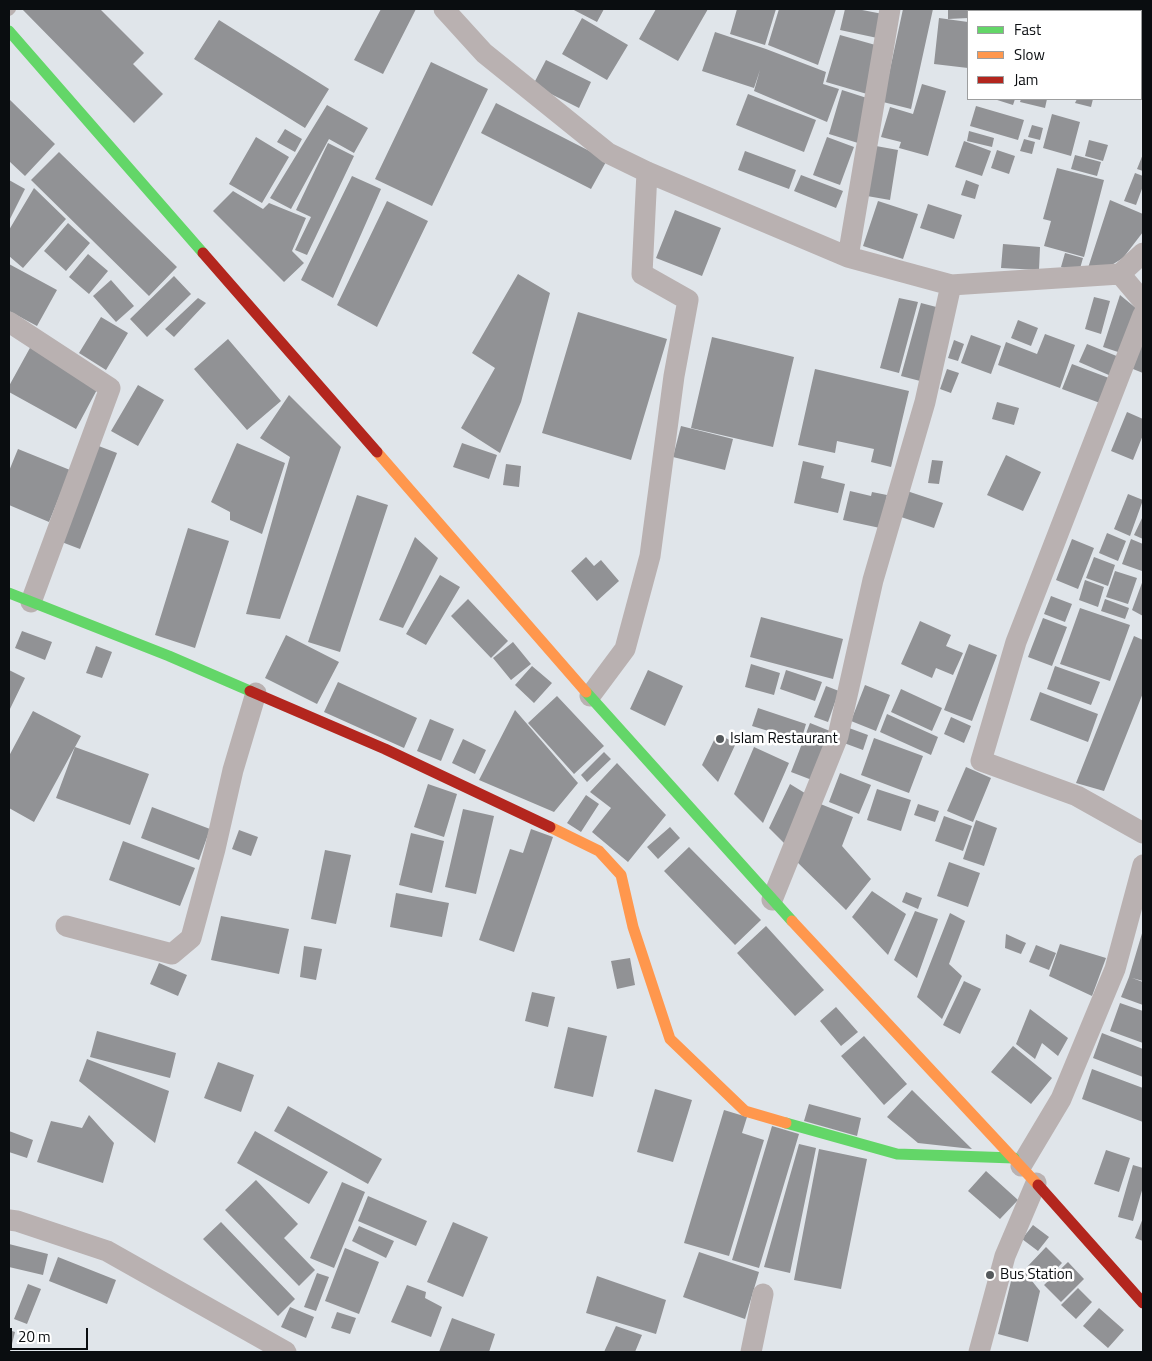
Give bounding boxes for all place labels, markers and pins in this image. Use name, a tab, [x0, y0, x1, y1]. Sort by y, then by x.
place label: Islam Restaurant	[730, 730, 838, 748]
marker: Islam Restaurant	[714, 733, 726, 745]
place label: Bus Station	[1000, 1266, 1073, 1284]
marker: Bus Station	[984, 1269, 996, 1281]

